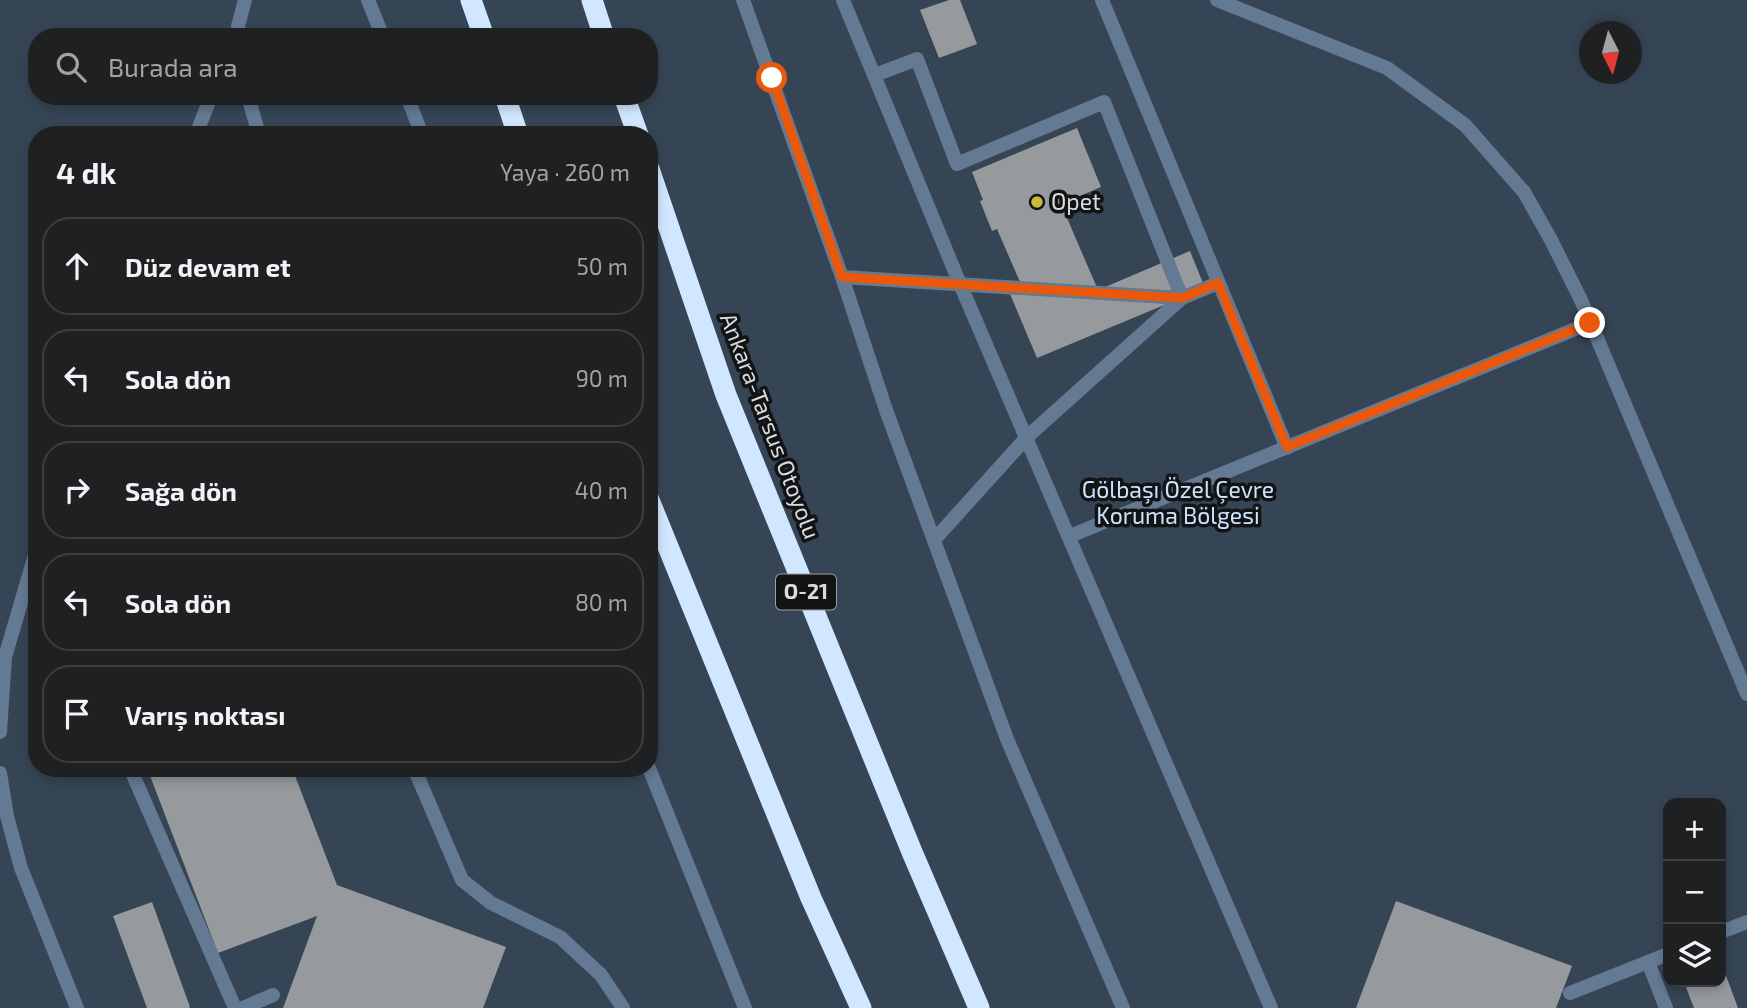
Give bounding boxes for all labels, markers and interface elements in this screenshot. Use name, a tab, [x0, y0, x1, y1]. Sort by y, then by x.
north arrow	[1579, 21, 1642, 84]
search box	[28, 28, 658, 105]
icon: search	[52, 48, 90, 86]
text: Burada ara	[108, 51, 238, 82]
route start	[756, 62, 787, 93]
text: 4 dk	[56, 154, 116, 190]
text: Yaya · 260 m	[500, 158, 630, 186]
place label: Opet	[1051, 187, 1101, 215]
marker: Opet	[1029, 194, 1045, 210]
icon: ahead	[58, 247, 96, 285]
text: Düz devam et	[125, 251, 291, 282]
text: 50 m	[577, 252, 628, 280]
route end	[1574, 307, 1605, 338]
street label: Ankara-Tarsus Otoyolu	[715, 309, 827, 543]
icon: left	[58, 359, 96, 397]
text: Sola dön	[125, 363, 231, 394]
text: 90 m	[576, 364, 628, 392]
icon: right	[58, 471, 96, 509]
text: Sağa dön	[125, 475, 237, 506]
park label: Gölbaşı Özel Çevre Koruma Bölgesi	[1082, 475, 1274, 529]
text: 40 m	[575, 476, 628, 504]
road number: O-21	[776, 574, 836, 610]
icon: left	[58, 583, 96, 621]
text: Sola dön	[125, 587, 231, 618]
text: 80 m	[575, 588, 628, 616]
icon: arrive	[58, 695, 96, 733]
text: Varış noktası	[125, 699, 285, 730]
map controls	[1663, 798, 1726, 987]
button: +	[1663, 798, 1726, 861]
button: −	[1663, 861, 1726, 924]
button: layers	[1663, 924, 1726, 987]

